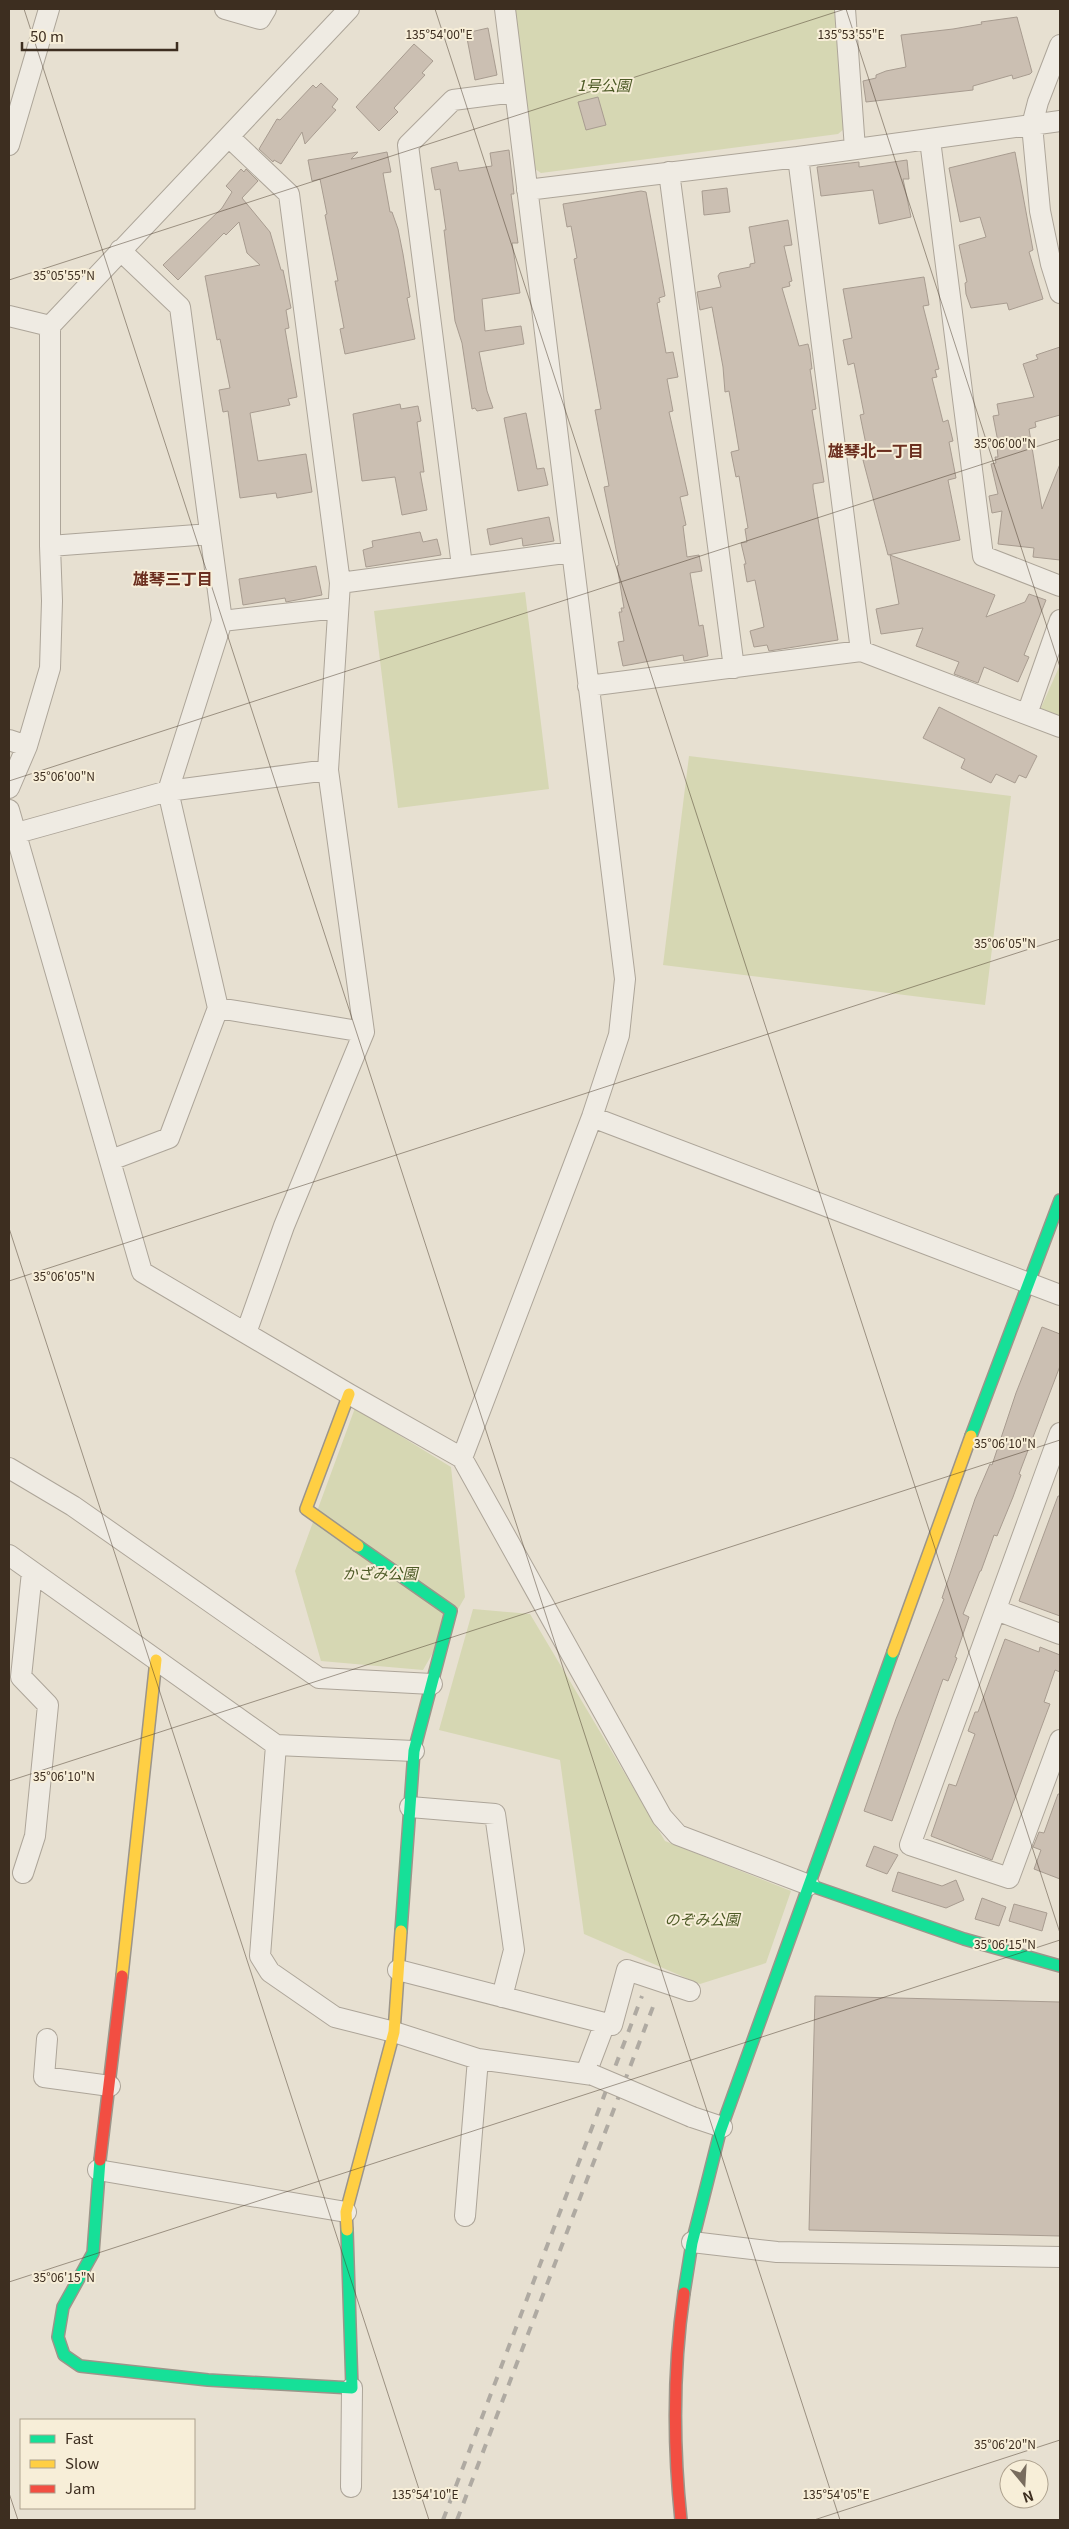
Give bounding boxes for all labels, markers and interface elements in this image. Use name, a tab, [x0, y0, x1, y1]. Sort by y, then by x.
scale bar	[22, 20, 178, 52]
text: 50 m	[30, 25, 64, 46]
text: 135°54'00"E	[405, 25, 473, 42]
text: 135°53'55"E	[817, 25, 885, 42]
park label: 1号公園	[577, 74, 633, 95]
text: 35°05'55"N	[33, 266, 95, 283]
text: 35°06'00"N	[974, 434, 1036, 451]
district label: 雄琴北一丁目	[827, 438, 924, 462]
district label: 雄琴三丁目	[132, 566, 213, 590]
text: 35°06'00"N	[33, 767, 95, 784]
text: 35°06'05"N	[974, 934, 1036, 951]
text: 35°06'05"N	[33, 1267, 95, 1284]
text: 35°06'10"N	[974, 1434, 1036, 1451]
park label: かざみ公園	[342, 1562, 419, 1583]
text: 35°06'10"N	[33, 1767, 95, 1784]
park label: のぞみ公園	[664, 1908, 741, 1929]
text: 35°06'15"N	[974, 1935, 1036, 1952]
text: 35°06'15"N	[33, 2268, 95, 2285]
legend	[20, 2419, 195, 2509]
text: Fast	[65, 2427, 94, 2448]
text: 35°06'20"N	[974, 2435, 1036, 2452]
text: Slow	[65, 2452, 99, 2473]
north arrow	[999, 2459, 1049, 2509]
text: Jam	[65, 2477, 95, 2498]
text: 135°54'10"E	[391, 2485, 459, 2502]
text: 135°54'05"E	[802, 2485, 870, 2502]
text: N	[1020, 2486, 1036, 2508]

